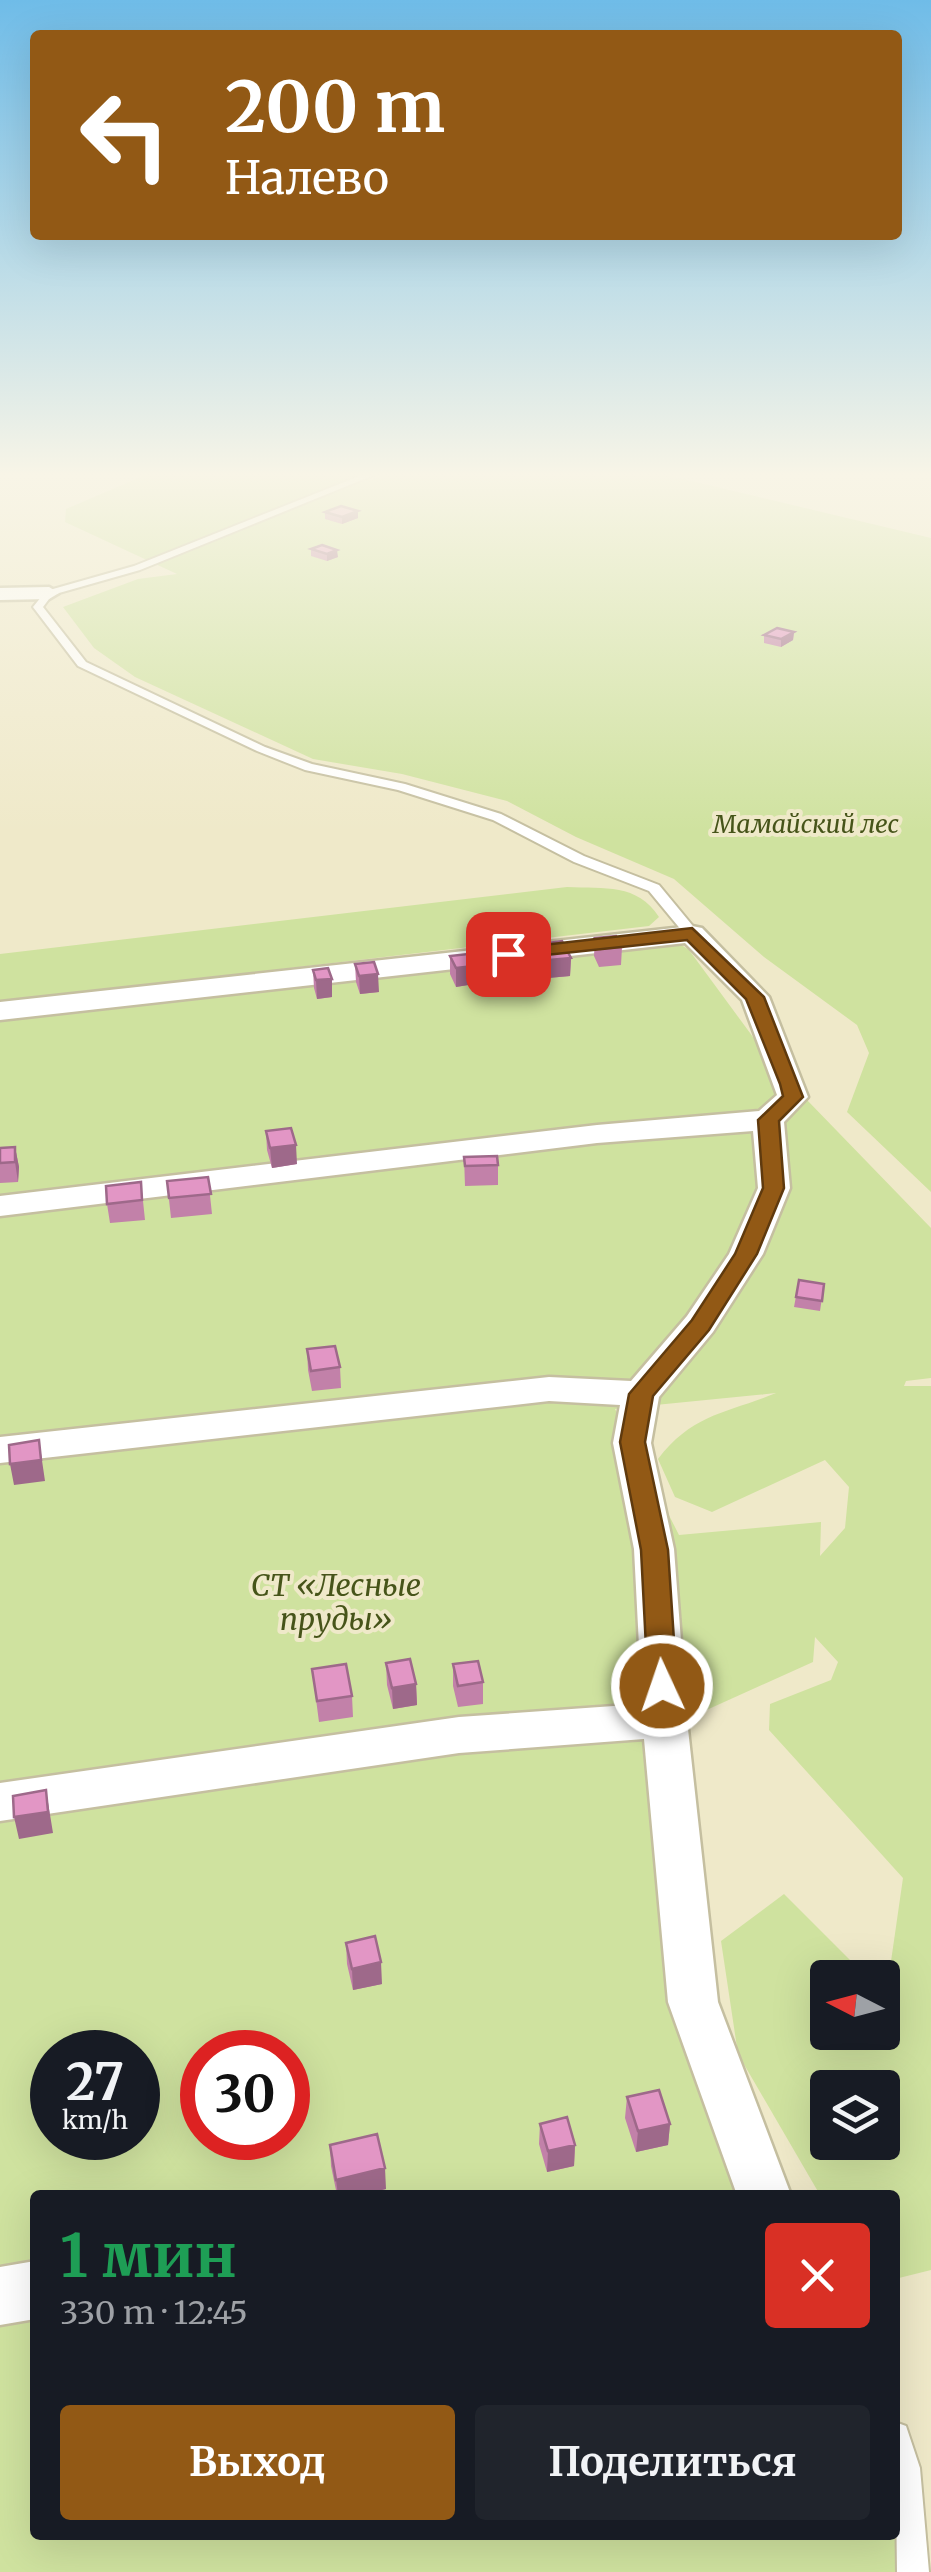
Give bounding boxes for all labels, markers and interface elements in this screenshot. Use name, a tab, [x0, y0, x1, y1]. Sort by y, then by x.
text: 200 m	[225, 63, 445, 151]
icon: left	[60, 70, 190, 200]
text: Налево	[225, 150, 389, 206]
park label: Мамайский лес	[712, 808, 899, 840]
pin	[466, 912, 551, 997]
icon: arrive	[481, 927, 536, 982]
park label: СТ «Лесные пруды»	[251, 1566, 421, 1638]
position arrow	[610, 1634, 714, 1738]
north arrow	[810, 1960, 900, 2050]
map controls	[810, 1960, 900, 2160]
speed limit sign: 30	[180, 2030, 310, 2160]
text: 27	[66, 2051, 124, 2114]
button: layers	[810, 2070, 900, 2160]
text: km/h	[62, 2104, 128, 2136]
text: 1 мин	[60, 2218, 237, 2293]
button: close	[765, 2223, 870, 2328]
text: 330 m · 12:45	[60, 2293, 248, 2333]
button: Выход	[60, 2405, 455, 2520]
button: Поделиться	[475, 2405, 870, 2520]

